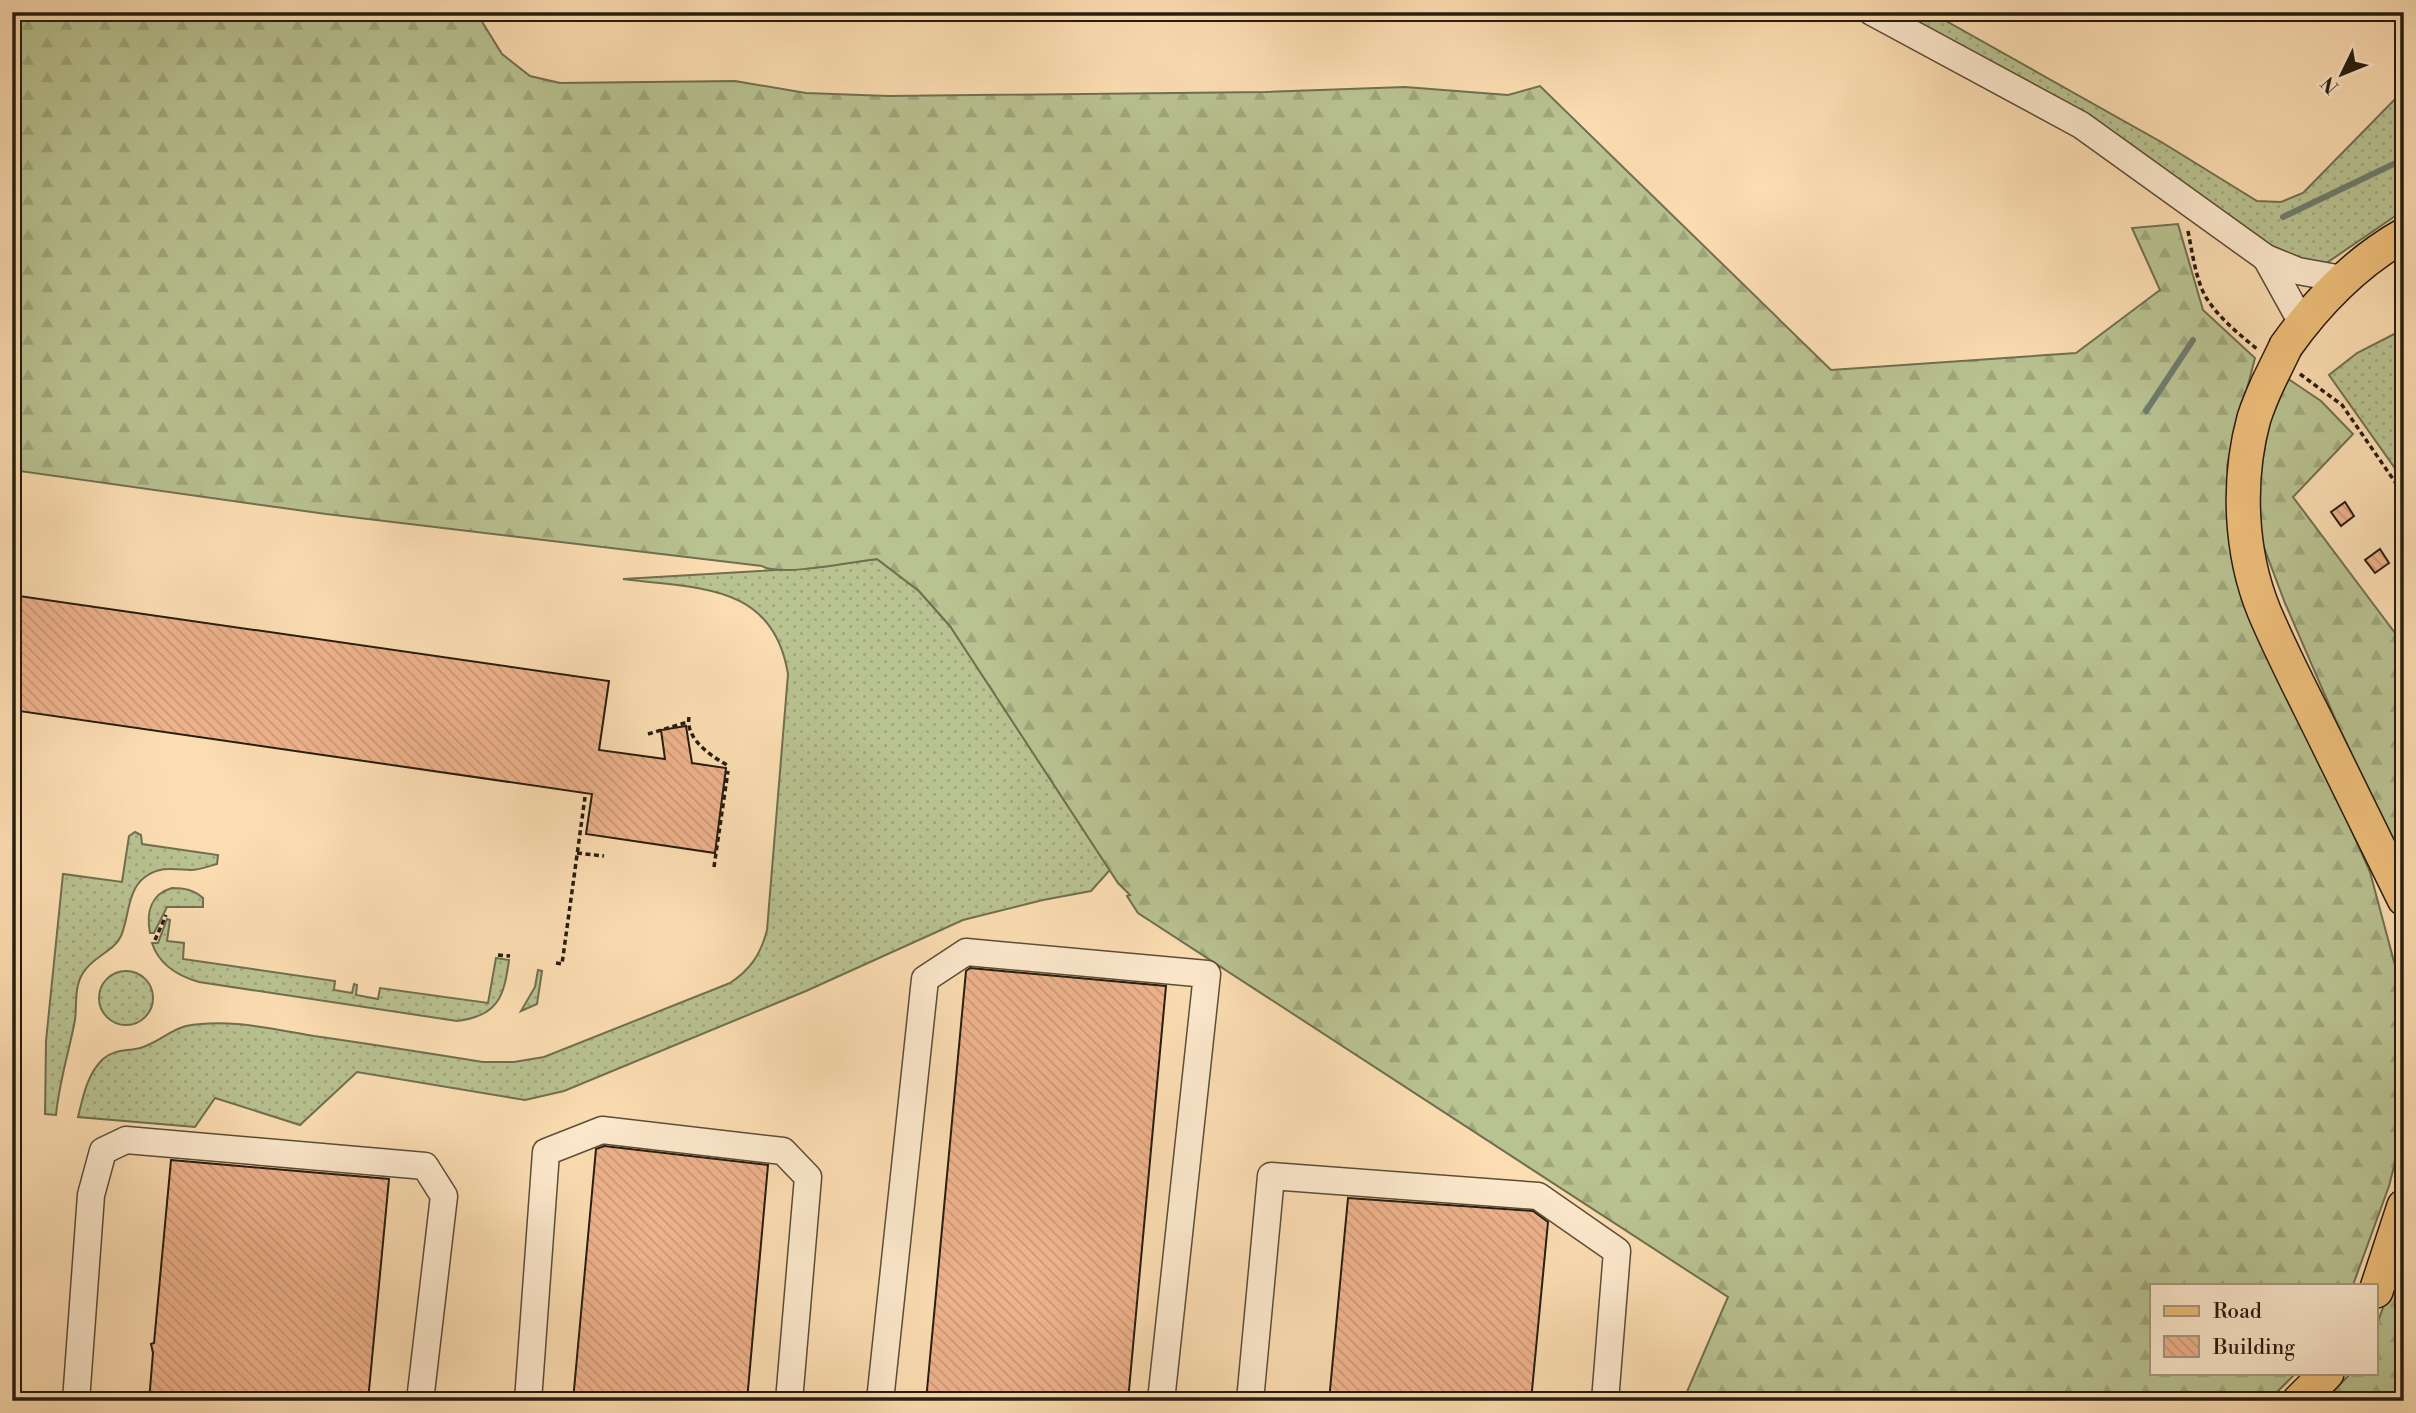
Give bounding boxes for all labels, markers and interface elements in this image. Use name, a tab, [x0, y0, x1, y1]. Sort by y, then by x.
north arrow	[2308, 38, 2378, 108]
text: N	[2316, 71, 2344, 99]
legend	[2150, 1284, 2378, 1374]
text: Road	[2213, 1299, 2262, 1325]
text: Building	[2212, 1335, 2295, 1361]

